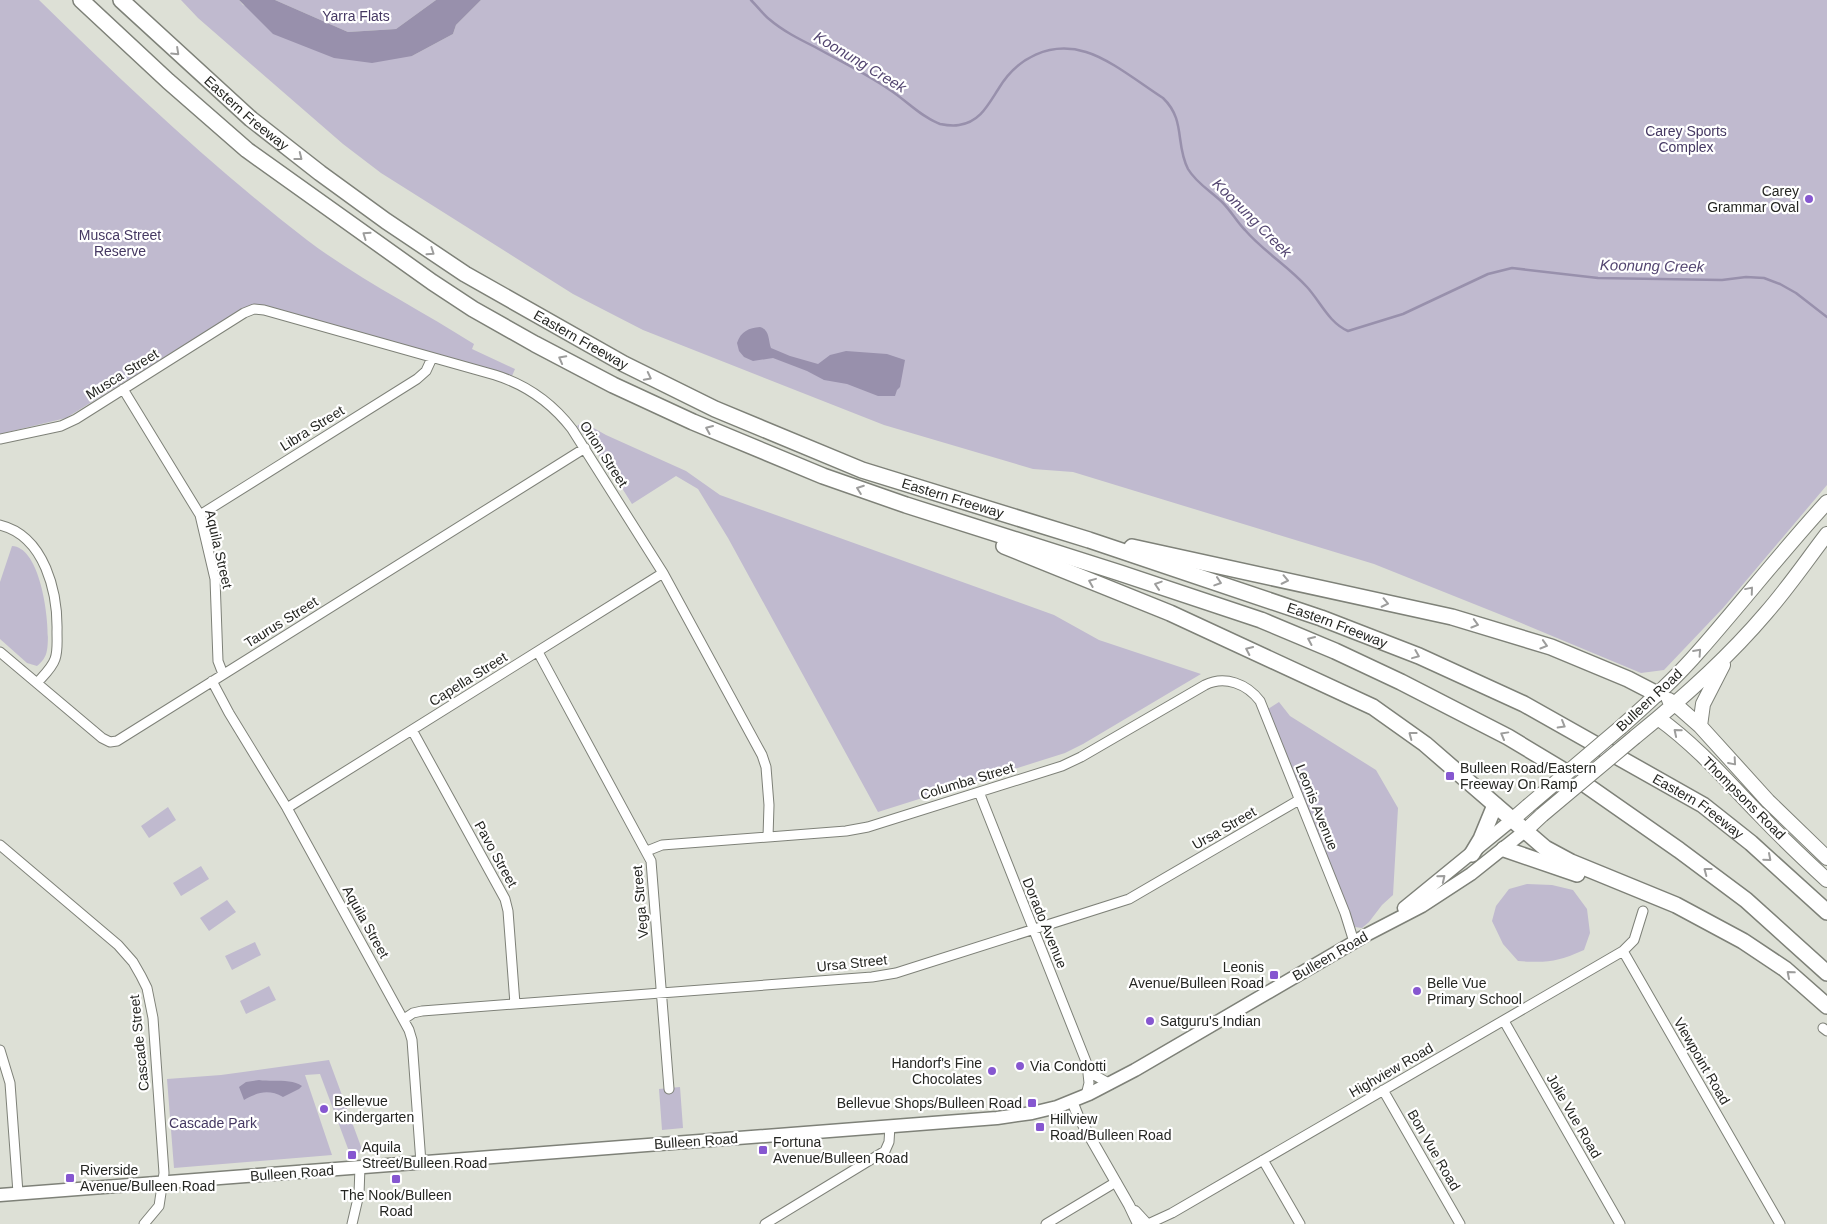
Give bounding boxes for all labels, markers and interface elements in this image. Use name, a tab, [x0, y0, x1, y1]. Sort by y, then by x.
park label: Yarra Flats	[322, 8, 390, 24]
water label: Koonung Creek	[811, 27, 911, 96]
one-way arrow	[170, 46, 179, 55]
street label: Eastern Freeway	[201, 72, 292, 153]
park label: Carey Sports Complex	[1645, 123, 1727, 155]
one-way arrow	[293, 152, 302, 160]
water label: Koonung Creek	[1209, 175, 1296, 262]
place label: Carey Grammar Oval	[1707, 183, 1799, 215]
marker: Carey Grammar Oval	[1803, 193, 1815, 205]
park label: Musca Street Reserve	[79, 227, 161, 259]
one-way arrow	[362, 232, 372, 241]
one-way arrow	[426, 246, 435, 255]
water label: Koonung Creek	[1600, 256, 1706, 275]
street label: Eastern Freeway	[531, 307, 631, 373]
street label: Musca Street	[83, 345, 161, 403]
one-way arrow	[559, 355, 568, 365]
one-way arrow	[643, 371, 652, 381]
street label: Libra Street	[277, 402, 347, 454]
street label: Orion Street	[577, 418, 631, 490]
one-way arrow	[705, 425, 714, 435]
street label: Eastern Freeway	[900, 475, 1006, 521]
one-way arrow	[856, 485, 865, 495]
street label: Aquila Street	[202, 508, 236, 590]
one-way arrow	[1280, 574, 1289, 585]
one-way arrow	[1088, 577, 1097, 588]
one-way arrow	[1213, 577, 1222, 587]
one-way arrow	[1154, 581, 1163, 591]
one-way arrow	[1744, 587, 1753, 596]
street label: Taurus Street	[241, 593, 321, 651]
one-way arrow	[1380, 597, 1389, 608]
street label: Eastern Freeway	[1285, 599, 1390, 651]
one-way arrow	[1470, 618, 1478, 628]
one-way arrow	[1307, 636, 1316, 647]
one-way arrow	[1539, 639, 1548, 649]
one-way arrow	[1245, 646, 1254, 656]
street label: Capella Street	[426, 649, 510, 709]
one-way arrow	[1411, 649, 1420, 659]
one-way arrow	[1692, 649, 1701, 658]
street label: Bulleen Road	[1613, 665, 1685, 735]
one-way arrow	[1557, 719, 1566, 729]
one-way arrow	[1673, 729, 1682, 738]
one-way arrow	[1500, 731, 1509, 741]
one-way arrow	[1409, 732, 1418, 740]
street label: Thompsons Road	[1699, 753, 1789, 843]
one-way arrow	[1727, 756, 1736, 765]
street label: Columba Street	[918, 759, 1016, 803]
place label: Bulleen Road/Eastern Freeway On Ramp	[1460, 760, 1596, 792]
street label: Leonis Avenue	[1292, 762, 1342, 853]
marker: Bulleen Road/Eastern Freeway On Ramp	[1444, 770, 1456, 782]
street label: Eastern Freeway	[1650, 770, 1747, 842]
street label: Ursa Street	[1189, 803, 1259, 853]
street label: Pavo Street	[471, 818, 521, 890]
one-way arrow	[1763, 852, 1772, 861]
street label: Vega Street	[629, 865, 651, 939]
one-way arrow	[1704, 868, 1713, 876]
street label: Dorado Avenue	[1020, 875, 1071, 971]
one-way arrow	[1436, 876, 1445, 884]
street label: Aquila Street	[340, 883, 392, 961]
street label: Bulleen Road	[1290, 928, 1370, 984]
street label: Ursa Street	[816, 951, 888, 975]
place label: Leonis Avenue/Bulleen Road	[1129, 959, 1264, 991]
marker: Leonis Avenue/Bulleen Road	[1268, 969, 1280, 981]
one-way arrow	[1787, 971, 1796, 980]
place label: Belle Vue Primary School	[1427, 975, 1522, 1007]
marker: Belle Vue Primary School	[1411, 985, 1423, 997]
street label: Cascade Street	[126, 994, 152, 1092]
place label: Satguru's Indian	[1160, 1013, 1261, 1029]
marker: Satguru's Indian	[1144, 1015, 1156, 1027]
street label: Viewpoint Road	[1671, 1015, 1733, 1107]
street label: Highview Road	[1346, 1040, 1436, 1100]
place label: Handorf's Fine Chocolates	[891, 1055, 982, 1087]
place label: Via Condotti	[1030, 1058, 1106, 1074]
marker: Via Condotti	[1014, 1060, 1026, 1072]
marker: Handorf's Fine Chocolates	[986, 1065, 998, 1077]
street label: Jolie Vue Road	[1543, 1071, 1605, 1161]
place label: Bellevue Kindergarten	[334, 1093, 414, 1125]
place label: Bellevue Shops/Bulleen Road	[837, 1095, 1022, 1111]
marker: Bellevue Shops/Bulleen Road	[1026, 1097, 1038, 1109]
marker: Bellevue Kindergarten	[318, 1103, 330, 1115]
street label: Bon Vue Road	[1404, 1107, 1464, 1193]
place label: Hillview Road/Bulleen Road	[1050, 1111, 1171, 1143]
park label: Cascade Park	[169, 1115, 258, 1131]
marker: Hillview Road/Bulleen Road	[1034, 1121, 1046, 1133]
street label: Bulleen Road	[654, 1130, 738, 1152]
place label: Fortuna Avenue/Bulleen Road	[773, 1134, 908, 1166]
place label: Aquila Street/Bulleen Road	[362, 1139, 487, 1171]
marker: Fortuna Avenue/Bulleen Road	[757, 1144, 769, 1156]
marker: Aquila Street/Bulleen Road	[346, 1149, 358, 1161]
place label: Riverside Avenue/Bulleen Road	[80, 1162, 215, 1194]
street label: Bulleen Road	[250, 1162, 334, 1184]
marker: Riverside Avenue/Bulleen Road	[64, 1172, 76, 1184]
marker: The Nook/Bulleen Road	[390, 1173, 402, 1185]
place label: The Nook/Bulleen Road	[340, 1187, 452, 1219]

